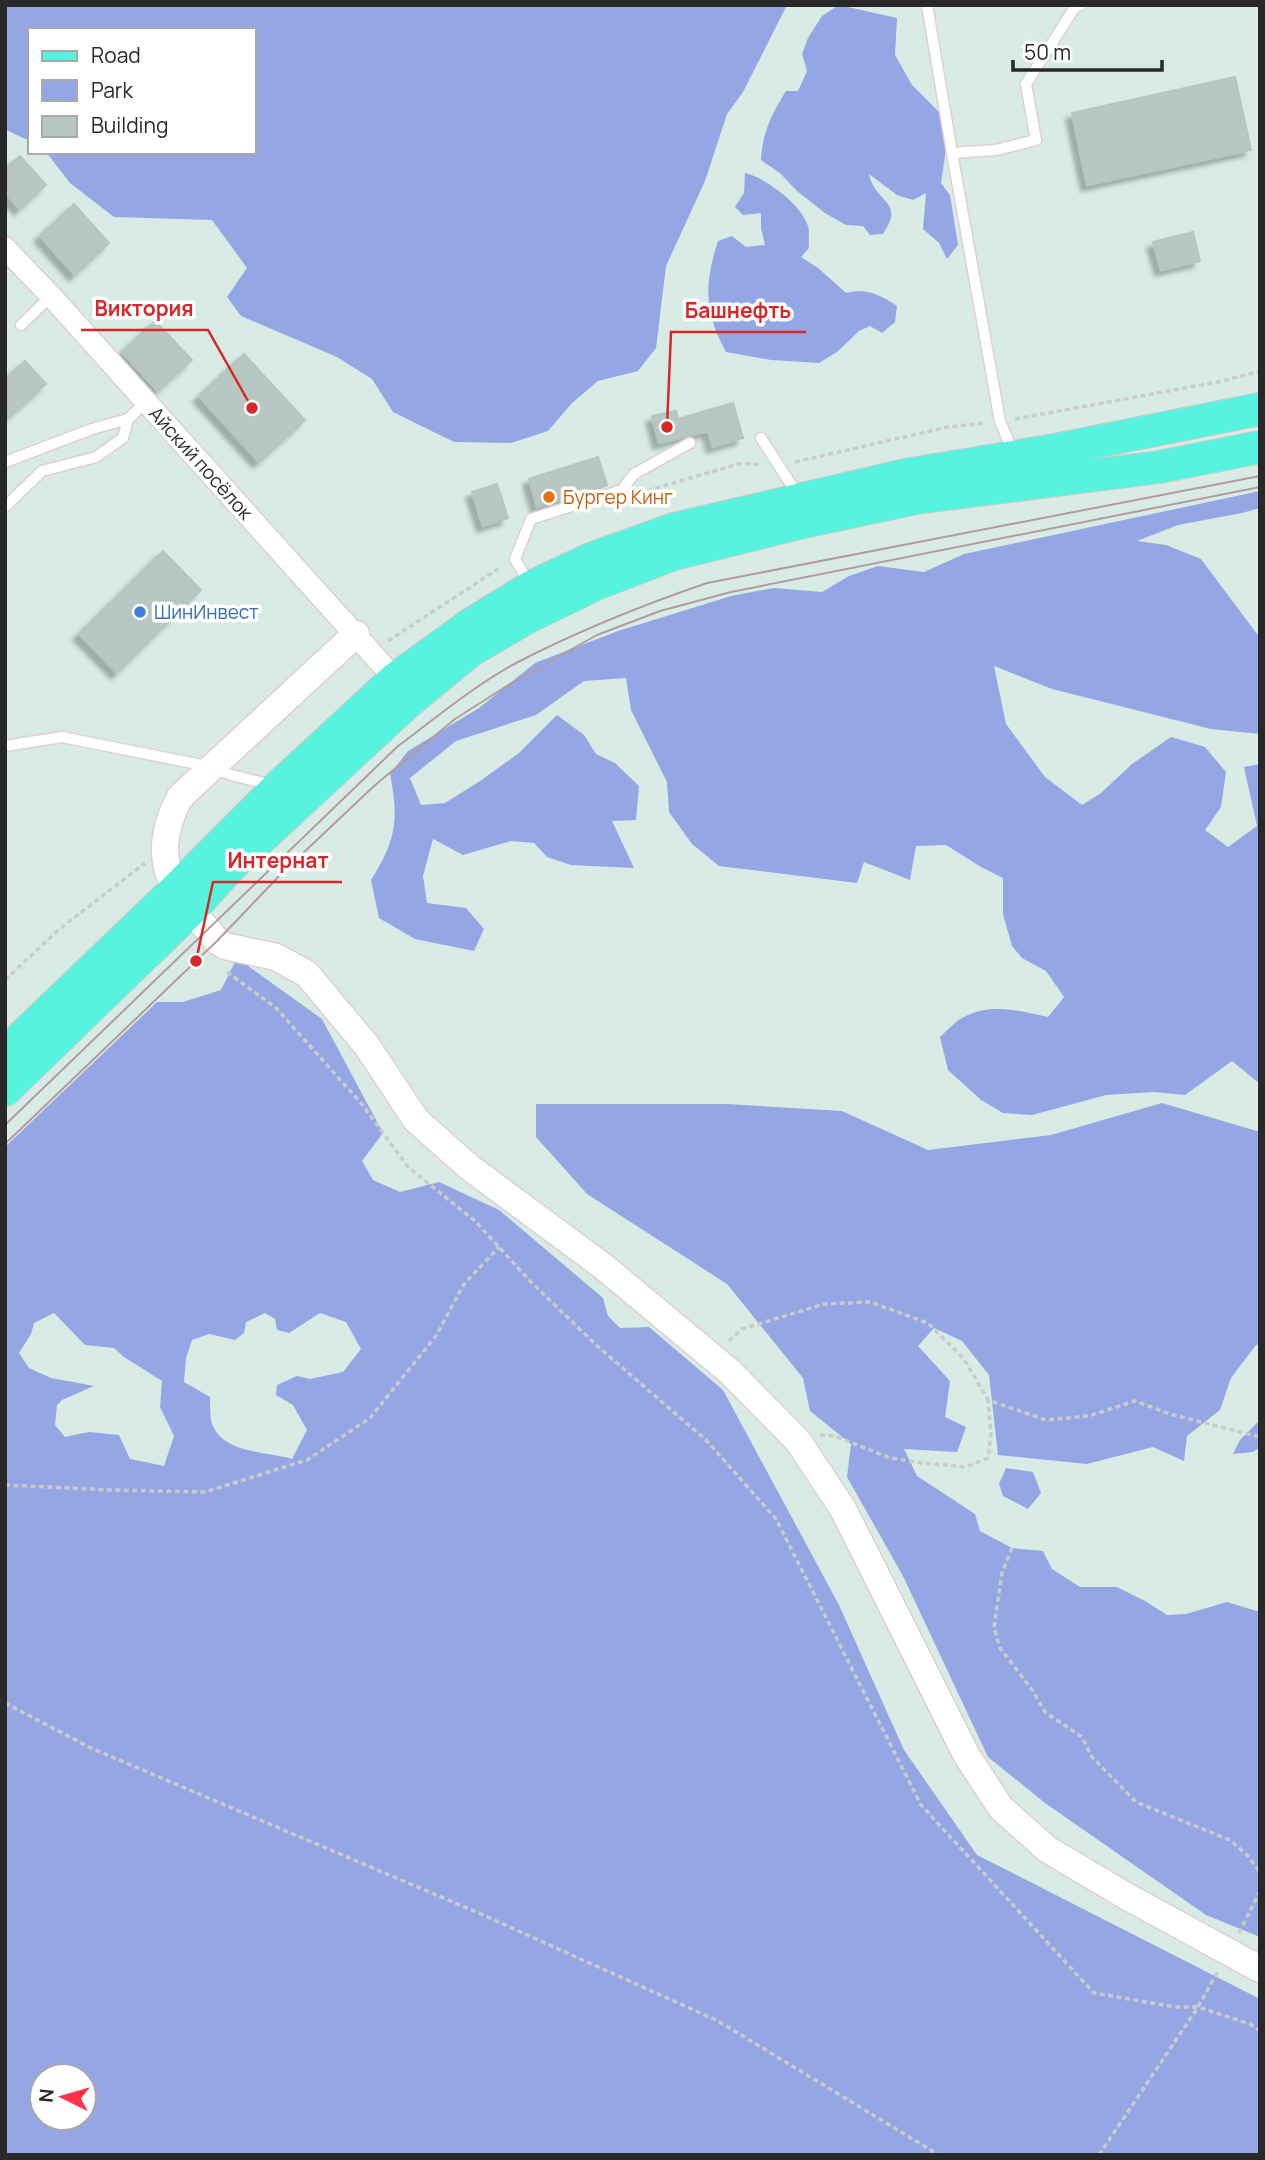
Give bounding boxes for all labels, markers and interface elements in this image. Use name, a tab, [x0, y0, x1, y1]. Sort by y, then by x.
legend	[28, 28, 256, 154]
scale bar	[1013, 28, 1162, 72]
text: 50 m	[1024, 38, 1071, 66]
text: Road	[91, 41, 141, 69]
text: Park	[91, 76, 133, 104]
text: Building	[91, 111, 168, 139]
callout: Виктория	[81, 288, 208, 330]
callout: Башнефть	[671, 290, 806, 332]
text: Виктория	[94, 294, 194, 322]
text: Башнефть	[685, 296, 791, 324]
street label: Айский посёлок	[143, 401, 259, 525]
place label: Бургер Кинг	[563, 484, 673, 510]
marker: Бургер Кинг	[541, 489, 557, 505]
place label: ШинИнвест	[154, 599, 259, 625]
marker: ШинИнвест	[132, 604, 148, 620]
callout: Интернат	[213, 840, 342, 882]
text: Интернат	[227, 846, 329, 874]
north arrow	[28, 2062, 98, 2132]
text: N	[33, 2088, 60, 2103]

